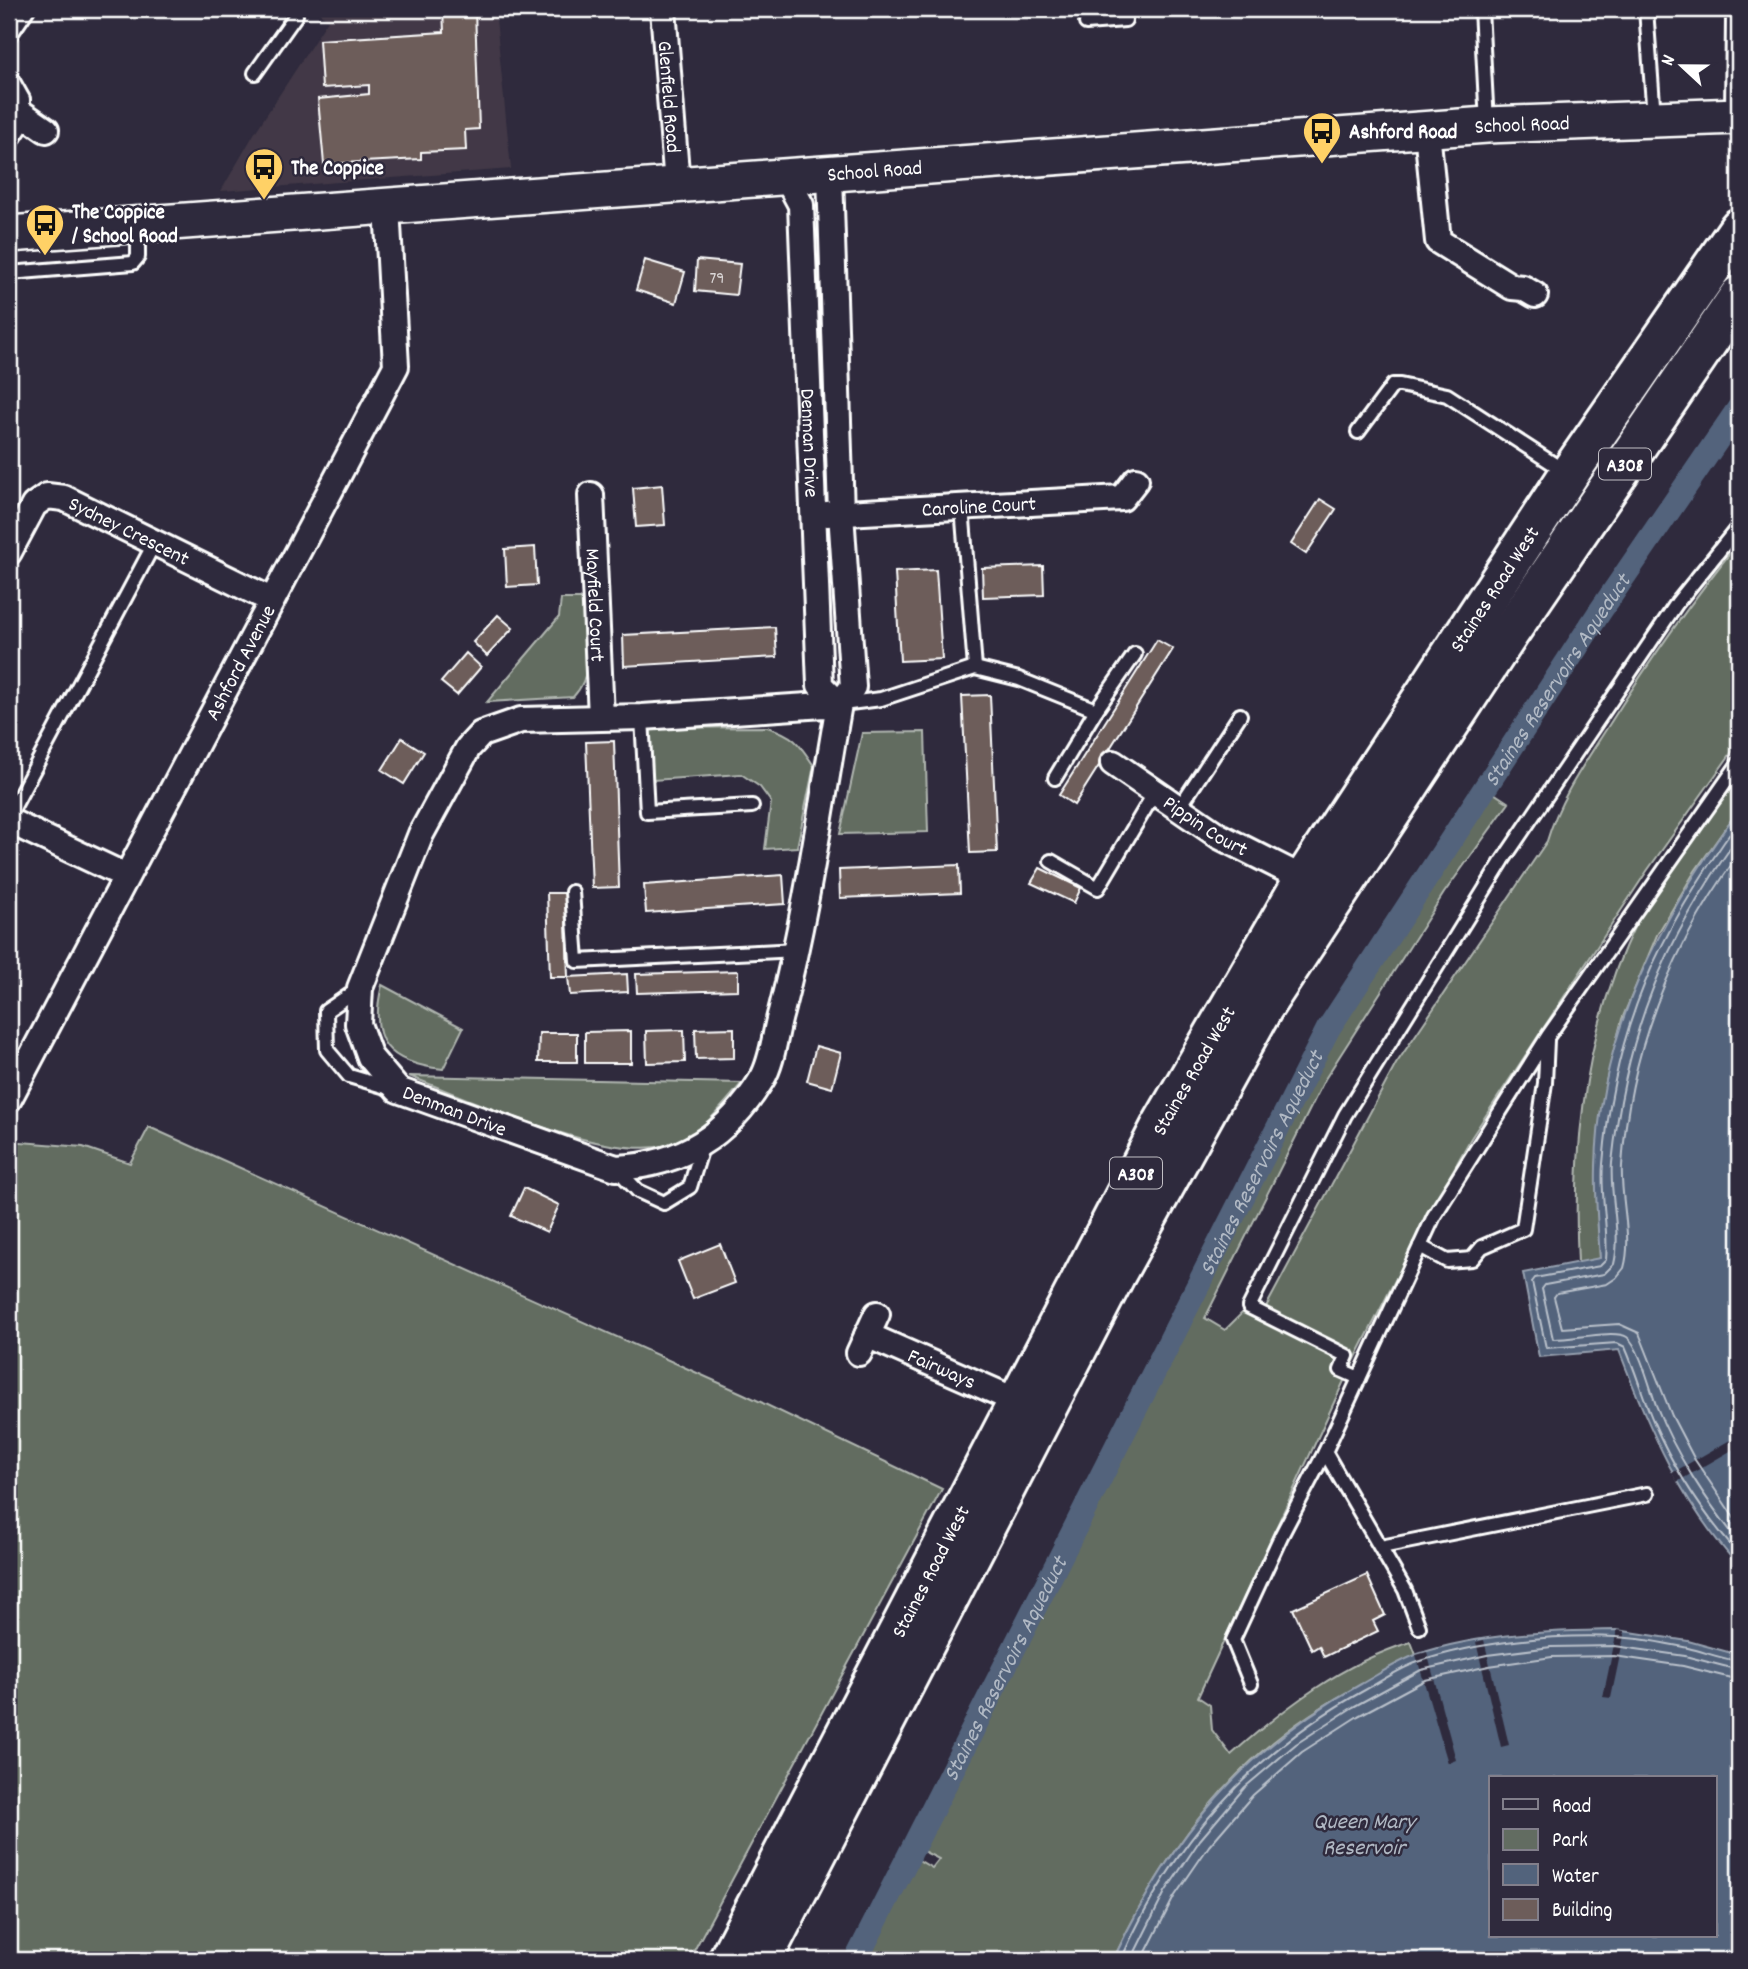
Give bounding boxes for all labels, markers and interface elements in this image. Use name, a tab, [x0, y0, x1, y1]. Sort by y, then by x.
north arrow	[1646, 32, 1716, 102]
street label: Glenfield Road	[648, 40, 686, 154]
text: N	[1655, 52, 1684, 70]
bus stop icon: Ashford Road	[1301, 110, 1343, 165]
street label: School Road	[1474, 110, 1570, 144]
place label: Ashford Road	[1349, 119, 1458, 149]
bus stop icon: The Coppice	[243, 146, 285, 201]
place label: The Coppice	[291, 155, 384, 185]
street label: School Road	[826, 155, 923, 192]
place label: The Coppice / School Road	[71, 199, 178, 253]
bus stop icon: The Coppice / School Road	[24, 202, 66, 257]
house number: 79	[709, 267, 725, 292]
street label: Denman Drive	[790, 388, 825, 498]
road number: A308	[1599, 449, 1651, 480]
street label: Sydney Crescent	[62, 490, 194, 575]
street label: Caroline Court	[921, 491, 1037, 527]
street label: Staines Road West	[1444, 521, 1549, 659]
street label: Mayfield Court	[575, 548, 611, 663]
water label: Staines Reservoirs Aqueduct	[1477, 567, 1642, 794]
street label: Ashford Avenue	[199, 601, 285, 727]
street label: Pippin Court	[1156, 790, 1252, 866]
street label: Staines Road West	[1146, 1001, 1245, 1142]
water label: Staines Reservoirs Aqueduct	[1193, 1044, 1335, 1282]
street label: Denman Drive	[398, 1079, 510, 1146]
road number: A308	[1110, 1158, 1162, 1189]
street label: Fairways	[902, 1343, 980, 1399]
street label: Staines Road West	[886, 1501, 979, 1644]
water label: Staines Reservoirs Aqueduct	[936, 1550, 1079, 1788]
legend	[1489, 1776, 1716, 1938]
text: Road	[1552, 1793, 1591, 1823]
water label: Queen Mary Reservoir	[1313, 1807, 1418, 1866]
text: Park	[1552, 1827, 1588, 1857]
text: Water	[1552, 1863, 1599, 1893]
text: Building	[1552, 1897, 1612, 1927]

